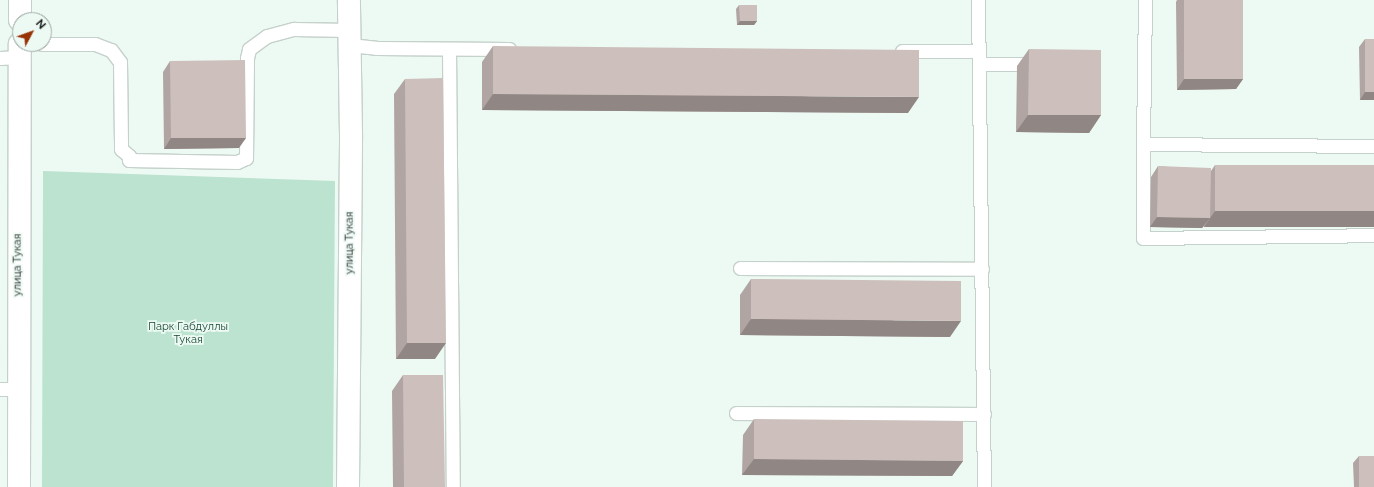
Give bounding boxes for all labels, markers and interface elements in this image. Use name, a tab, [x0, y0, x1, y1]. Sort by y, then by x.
north arrow	[12, 12, 52, 52]
text: N	[33, 17, 48, 32]
street label: улица Тукая	[343, 211, 357, 275]
street label: улица Тукая	[11, 233, 25, 297]
park label: Парк Габдуллы Тукая	[148, 321, 228, 347]

